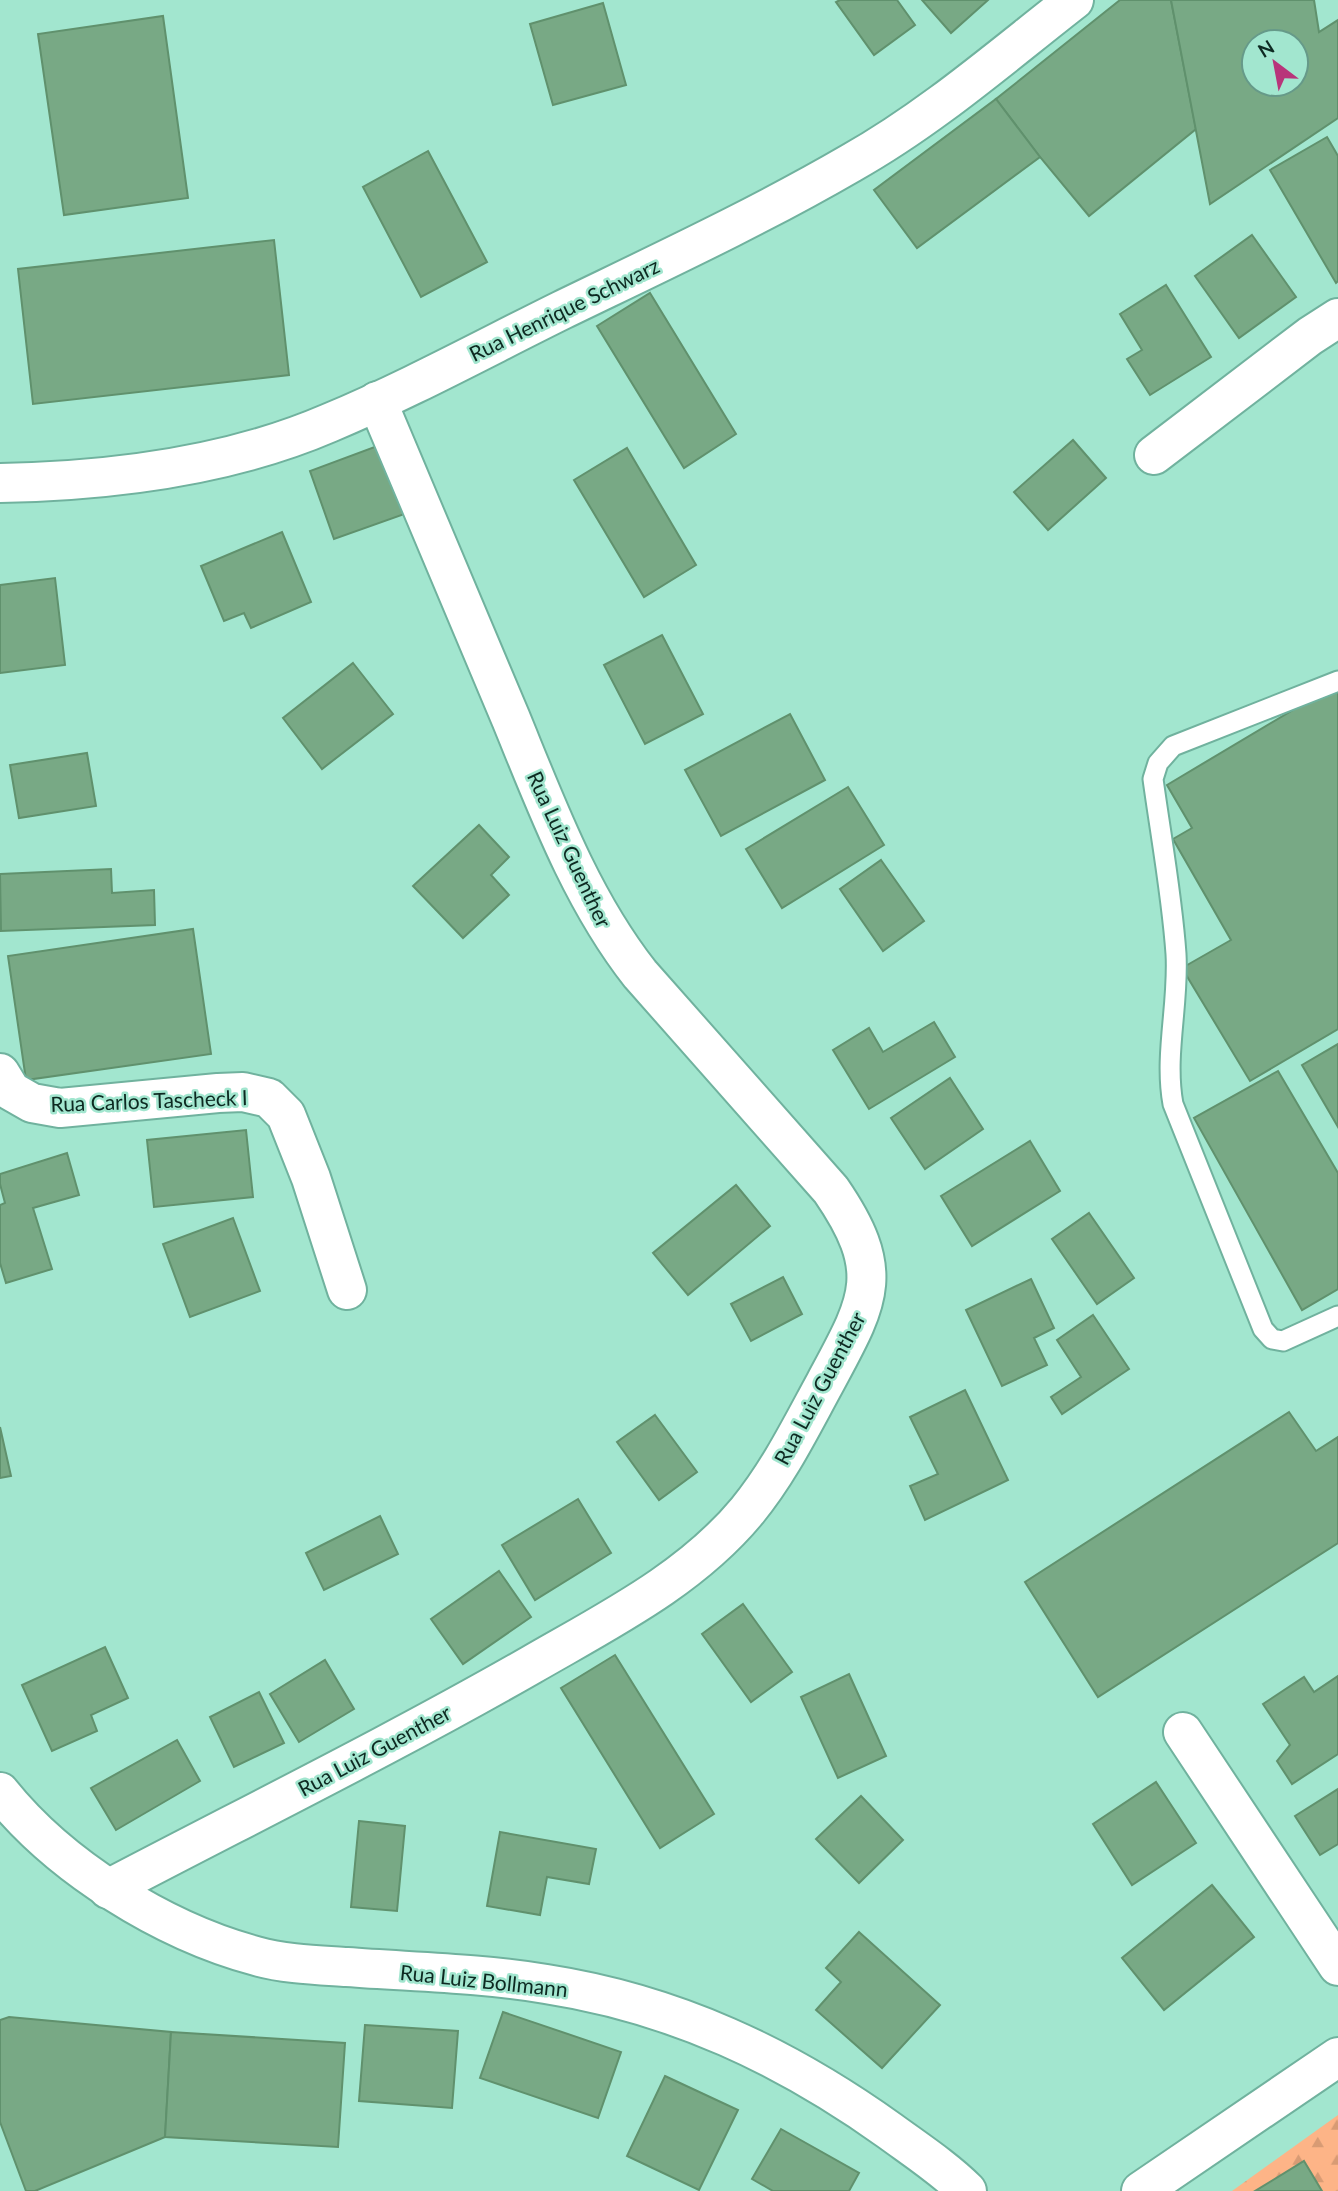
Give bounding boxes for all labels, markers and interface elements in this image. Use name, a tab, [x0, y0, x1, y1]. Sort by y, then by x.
north arrow	[1240, 28, 1310, 98]
text: N	[1253, 35, 1278, 62]
street label: Rua Henrique Schwarz	[465, 252, 663, 366]
street label: Rua Luiz Guenther	[523, 767, 617, 931]
street label: Rua Carlos Tascheck I	[50, 1084, 248, 1116]
street label: Rua Luiz Guenther	[768, 1307, 870, 1469]
street label: Rua Luiz Guenther	[293, 1699, 455, 1801]
street label: Rua Luiz Bollmann	[399, 1959, 569, 2001]

